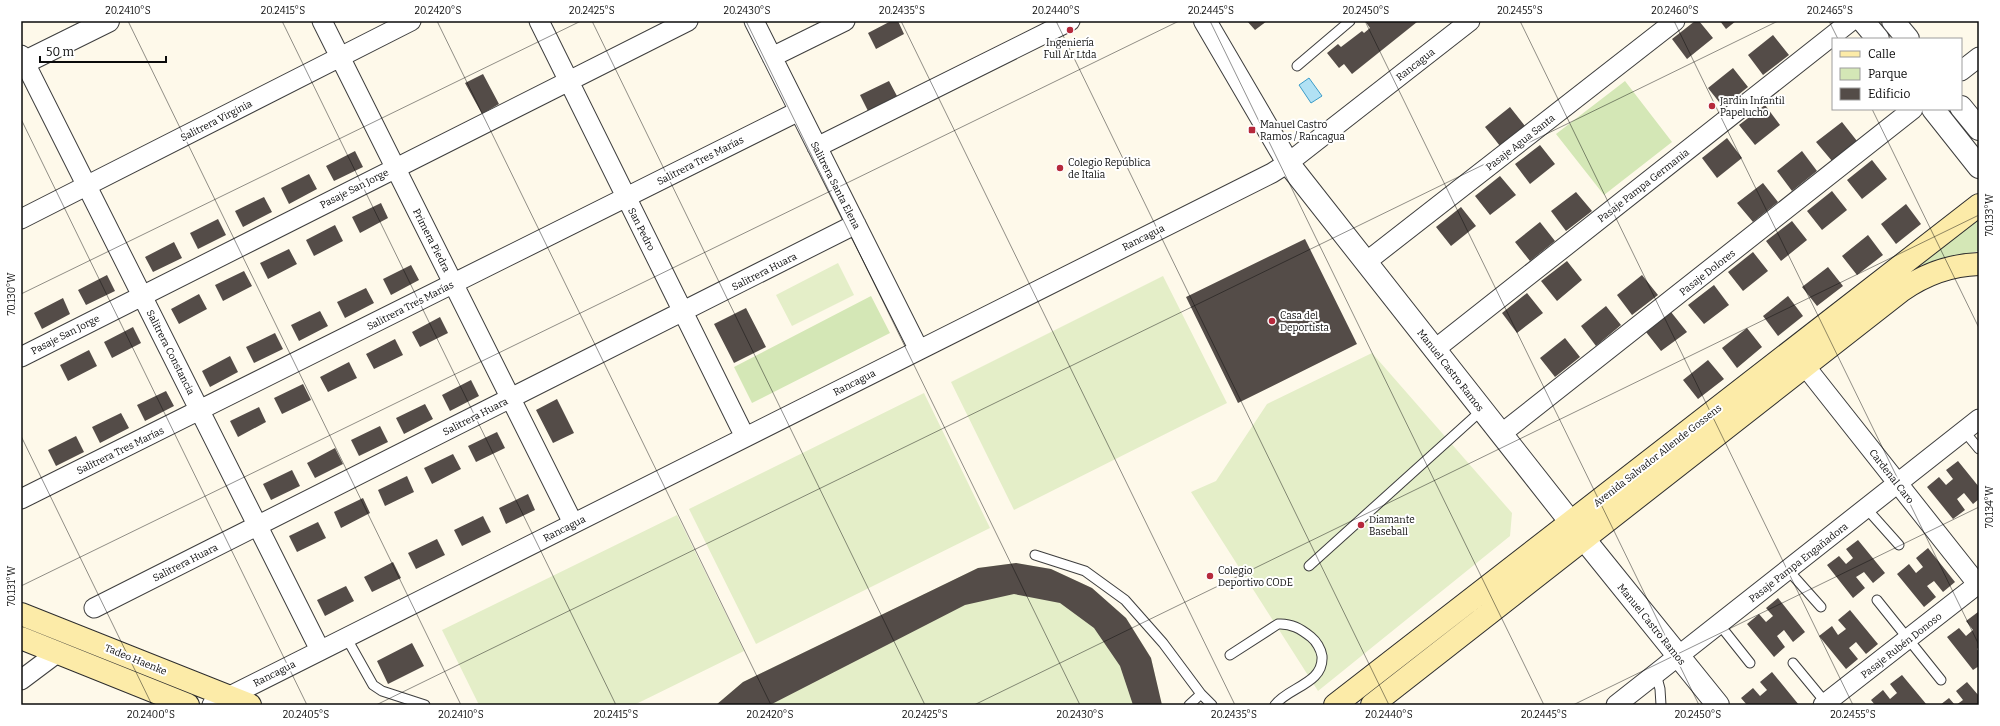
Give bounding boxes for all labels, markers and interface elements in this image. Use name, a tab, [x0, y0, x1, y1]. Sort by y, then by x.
text: 20.2410°S	[105, 5, 151, 17]
text: 20.2415°S	[261, 5, 305, 17]
text: 20.2420°S	[415, 5, 461, 17]
text: 20.2425°S	[569, 5, 615, 17]
text: 20.2430°S	[723, 5, 771, 17]
text: 20.2435°S	[879, 5, 925, 17]
text: 20.2440°S	[1032, 5, 1080, 17]
text: 20.2445°S	[1188, 5, 1234, 17]
text: 20.2450°S	[1343, 5, 1389, 17]
text: 20.2455°S	[1497, 5, 1543, 17]
text: 20.2460°S	[1651, 5, 1699, 17]
text: 20.2465°S	[1807, 5, 1853, 17]
marker: Ingeniería Full Ar Ltda	[1065, 25, 1075, 35]
place label: Ingeniería Full Ar Ltda	[1044, 36, 1097, 61]
scale bar	[40, 38, 166, 64]
legend	[1832, 38, 1962, 110]
text: 50 m	[46, 45, 75, 59]
street label: Rancagua	[1394, 46, 1438, 84]
text: Calle	[1868, 47, 1896, 61]
text: Parque	[1868, 67, 1907, 81]
text: Edificio	[1868, 87, 1910, 101]
place label: Jardin Infantil Papelucho	[1719, 95, 1785, 119]
street label: Salitrera Virginia	[179, 97, 255, 144]
marker: Jardin Infantil Papelucho	[1707, 101, 1717, 111]
street label: Pasaje Agua Santa	[1484, 112, 1558, 173]
place label: Manuel Castro Ramos / Rancagua	[1260, 119, 1346, 143]
marker: Manuel Castro Ramos / Rancagua	[1247, 125, 1257, 135]
street label: Salitrera Tres Marías	[655, 133, 746, 188]
street label: Salitrera Santa Elena	[808, 140, 863, 232]
street label: Pasaje Pampa Germania	[1596, 146, 1692, 225]
place label: Colegio República de Italia	[1068, 156, 1151, 181]
marker: Colegio República de Italia	[1055, 163, 1065, 173]
street label: Pasaje San Jorge	[318, 166, 391, 211]
text: 70.133°W	[1984, 193, 1996, 236]
street label: San Pedro	[625, 206, 657, 253]
street label: Primera Piedra	[410, 207, 452, 275]
street label: Rancagua	[1120, 222, 1167, 254]
street label: Pasaje Dolores	[1677, 247, 1738, 298]
street label: Salitrera Huara	[730, 250, 799, 293]
text: 70.130°W	[6, 272, 18, 316]
street label: Salitrera Tres Marías	[365, 278, 456, 333]
street label: Salitrera Constancia	[144, 308, 197, 397]
place label: Casa del Deportista	[1280, 310, 1330, 334]
street label: Pasaje San Jorge	[29, 312, 102, 357]
marker: Casa del Deportista	[1267, 316, 1277, 326]
street label: Manuel Castro Ramos	[1414, 327, 1486, 414]
street label: Rancagua	[831, 367, 878, 399]
street label: Salitrera Huara	[441, 395, 510, 438]
street label: Avenida Salvador Allende Gossens	[1591, 402, 1724, 510]
street label: Salitrera Tres Marías	[74, 424, 166, 477]
street label: Cardenal Caro	[1866, 447, 1916, 506]
text: 70.134°W	[1984, 485, 1996, 528]
street label: Rancagua	[541, 513, 588, 545]
place label: Diamante Baseball	[1369, 514, 1415, 538]
marker: Diamante Baseball	[1356, 520, 1366, 530]
street label: Pasaje Pampa Engañadora	[1747, 520, 1851, 605]
street label: Salitrera Huara	[151, 541, 220, 584]
text: 70.131°W	[6, 565, 18, 606]
place label: Colegio Deportivo CODE	[1218, 565, 1293, 589]
marker: Colegio Deportivo CODE	[1205, 571, 1215, 581]
street label: Manuel Castro Ramos	[1615, 582, 1688, 668]
street label: Pasaje Rubén Donoso	[1859, 610, 1945, 681]
street label: Tadeo Haenke	[103, 642, 168, 678]
street label: Rancagua	[251, 658, 298, 690]
text: 20.2400°S	[127, 709, 175, 721]
text: 20.2405°S	[283, 709, 329, 721]
text: 20.2410°S	[438, 709, 484, 721]
text: 20.2415°S	[594, 709, 638, 721]
text: 20.2420°S	[747, 709, 793, 721]
text: 20.2425°S	[902, 709, 948, 721]
text: 20.2430°S	[1056, 709, 1104, 721]
text: 20.2435°S	[1211, 709, 1257, 721]
text: 20.2440°S	[1365, 709, 1413, 721]
text: 20.2445°S	[1521, 709, 1567, 721]
text: 20.2450°S	[1675, 709, 1721, 721]
text: 20.2455°S	[1830, 709, 1876, 721]

